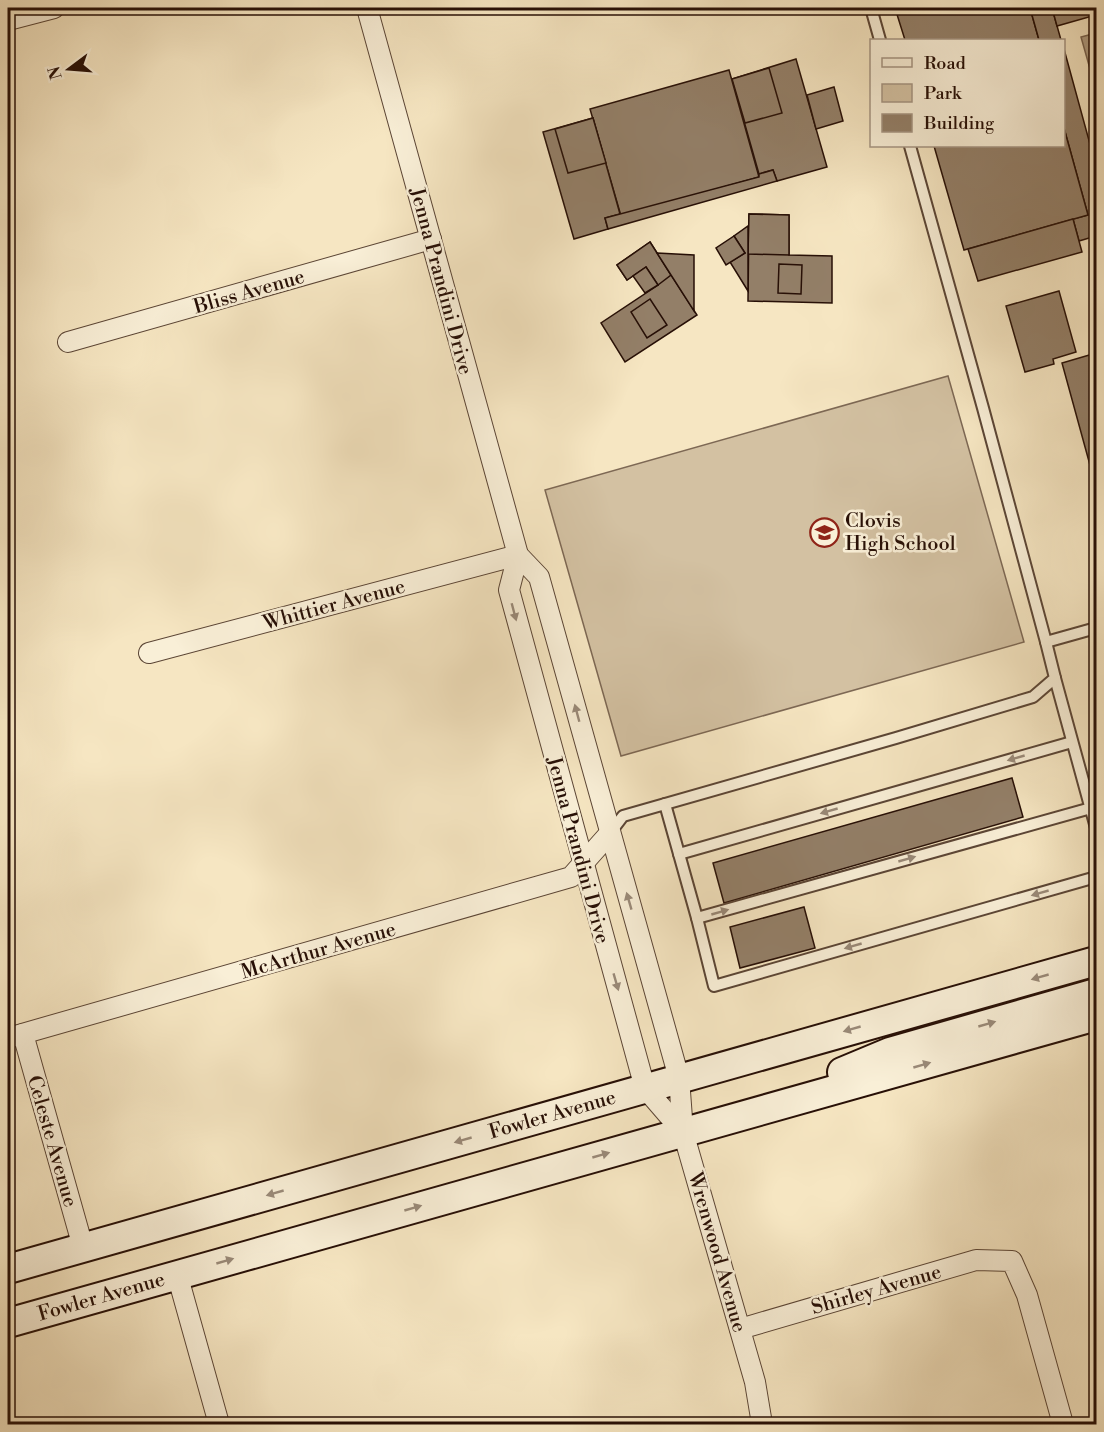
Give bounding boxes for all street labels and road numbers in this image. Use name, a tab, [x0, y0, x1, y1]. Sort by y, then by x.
street label: Jenna Prandini Drive	[403, 184, 478, 378]
street label: Bliss Avenue	[190, 265, 308, 320]
street label: Whittier Avenue	[260, 574, 408, 637]
street label: Jenna Prandini Drive	[540, 753, 615, 947]
street label: McArthur Avenue	[238, 917, 399, 986]
street label: Celeste Avenue	[21, 1073, 82, 1210]
street label: Fowler Avenue	[486, 1085, 619, 1146]
street label: Wrenwood Avenue	[681, 1169, 751, 1335]
street label: Shirley Avenue	[809, 1260, 944, 1321]
street label: Fowler Avenue	[35, 1267, 168, 1328]

